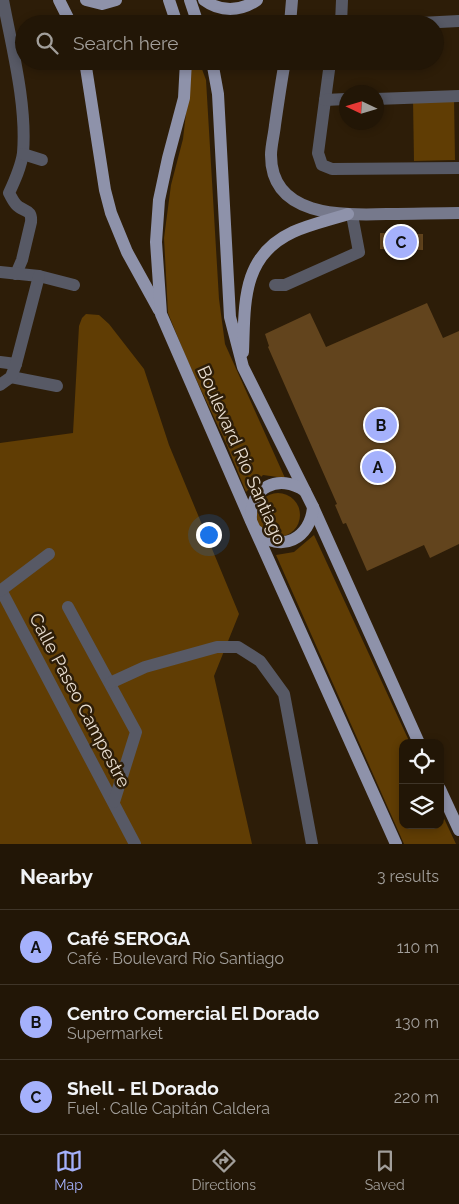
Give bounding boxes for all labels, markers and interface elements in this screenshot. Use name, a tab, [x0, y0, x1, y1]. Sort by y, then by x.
search box	[15, 15, 444, 70]
icon: search	[33, 29, 61, 57]
text: Search here	[73, 32, 179, 54]
north arrow	[339, 85, 384, 130]
pin: C	[385, 223, 417, 261]
street label: Boulevard Río Santiago	[193, 362, 291, 548]
pin: B	[365, 406, 397, 444]
pin: A	[362, 448, 394, 486]
your location	[196, 522, 222, 548]
street label: Calle Paseo Campestre	[25, 609, 135, 791]
map controls	[399, 739, 444, 829]
button: locate	[399, 739, 444, 784]
button: layers	[399, 784, 444, 829]
text: Nearby	[20, 864, 93, 889]
text: 3 results	[377, 867, 439, 886]
text: Café SEROGA	[67, 927, 190, 949]
text: A	[31, 938, 41, 957]
text: 110 m	[397, 938, 439, 957]
text: Café · Boulevard Río Santiago	[67, 949, 284, 968]
text: Centro Comercial El Dorado	[67, 1002, 319, 1024]
text: B	[31, 1013, 41, 1032]
text: 130 m	[395, 1013, 439, 1032]
text: Supermarket	[67, 1024, 163, 1043]
text: Shell - El Dorado	[67, 1077, 219, 1099]
text: C	[31, 1088, 41, 1107]
text: 220 m	[394, 1088, 439, 1107]
text: Fuel · Calle Capitán Caldera	[67, 1099, 270, 1118]
tab: Map	[54, 1147, 83, 1193]
tab: Directions	[191, 1147, 256, 1193]
tab: Saved	[365, 1147, 405, 1193]

